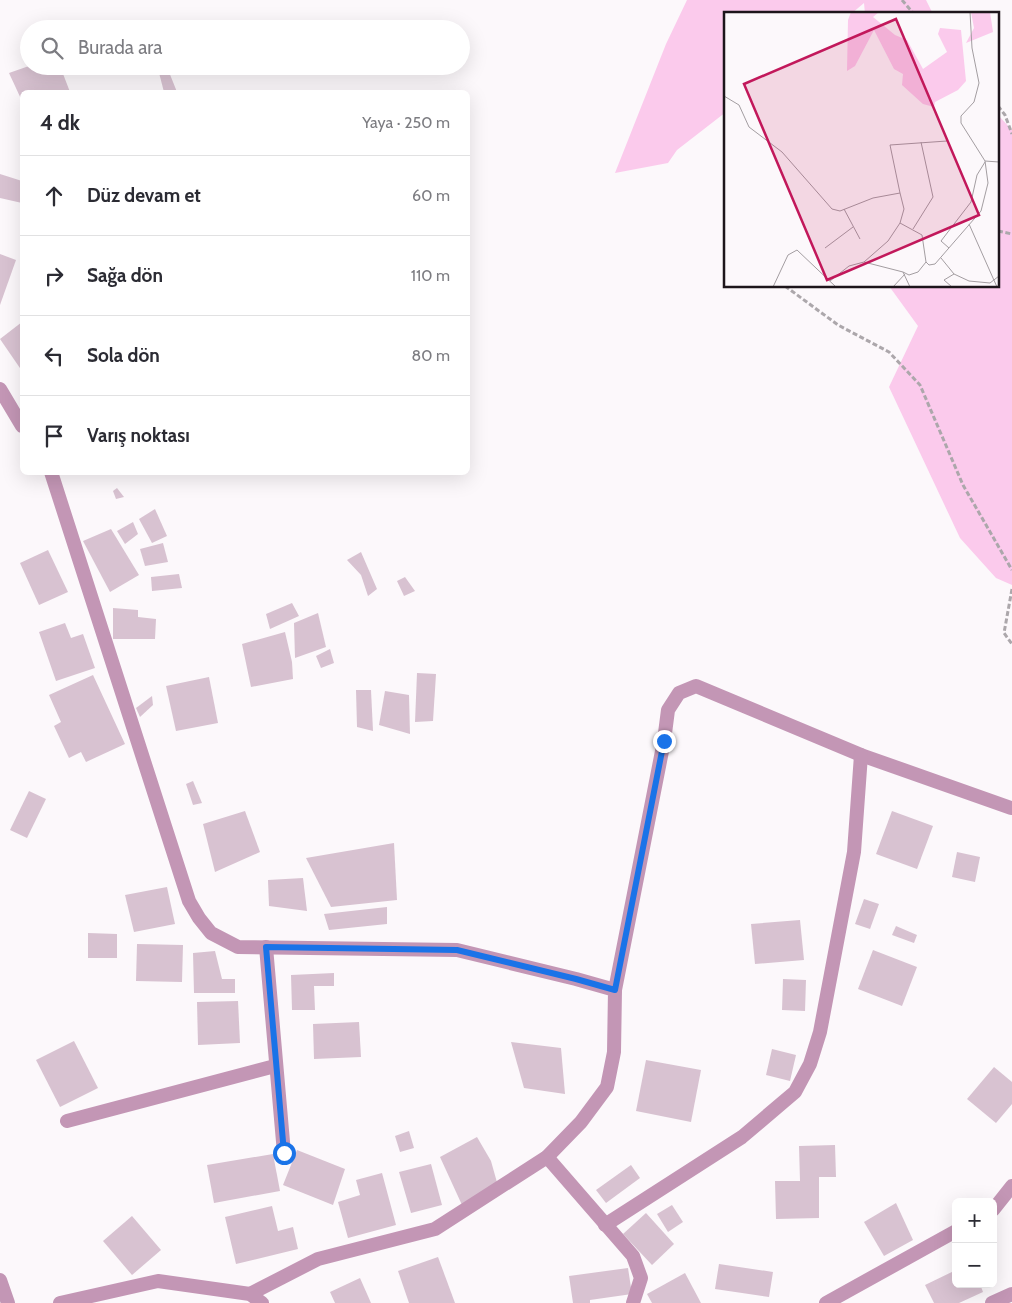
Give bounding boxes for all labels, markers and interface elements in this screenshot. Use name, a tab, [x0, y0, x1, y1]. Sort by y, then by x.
inset map	[724, 12, 1000, 288]
search box	[20, 20, 470, 75]
icon: search	[38, 34, 66, 62]
text: Burada ara	[78, 36, 162, 59]
text: 4 dk	[40, 110, 80, 135]
text: Yaya · 250 m	[362, 113, 450, 132]
icon: ahead	[40, 182, 68, 210]
text: Düz devam et	[87, 184, 201, 207]
text: 60 m	[412, 186, 450, 205]
icon: right	[40, 262, 68, 290]
text: Sağa dön	[87, 264, 163, 287]
text: 110 m	[411, 266, 450, 285]
icon: left	[40, 342, 68, 370]
text: Sola dön	[87, 344, 160, 367]
text: 80 m	[412, 346, 450, 365]
icon: arrive	[40, 422, 68, 450]
text: Varış noktası	[87, 424, 190, 447]
route end	[653, 730, 676, 753]
route start	[273, 1142, 296, 1165]
map controls	[952, 1198, 997, 1288]
button: +	[952, 1198, 997, 1243]
button: −	[952, 1243, 997, 1288]

